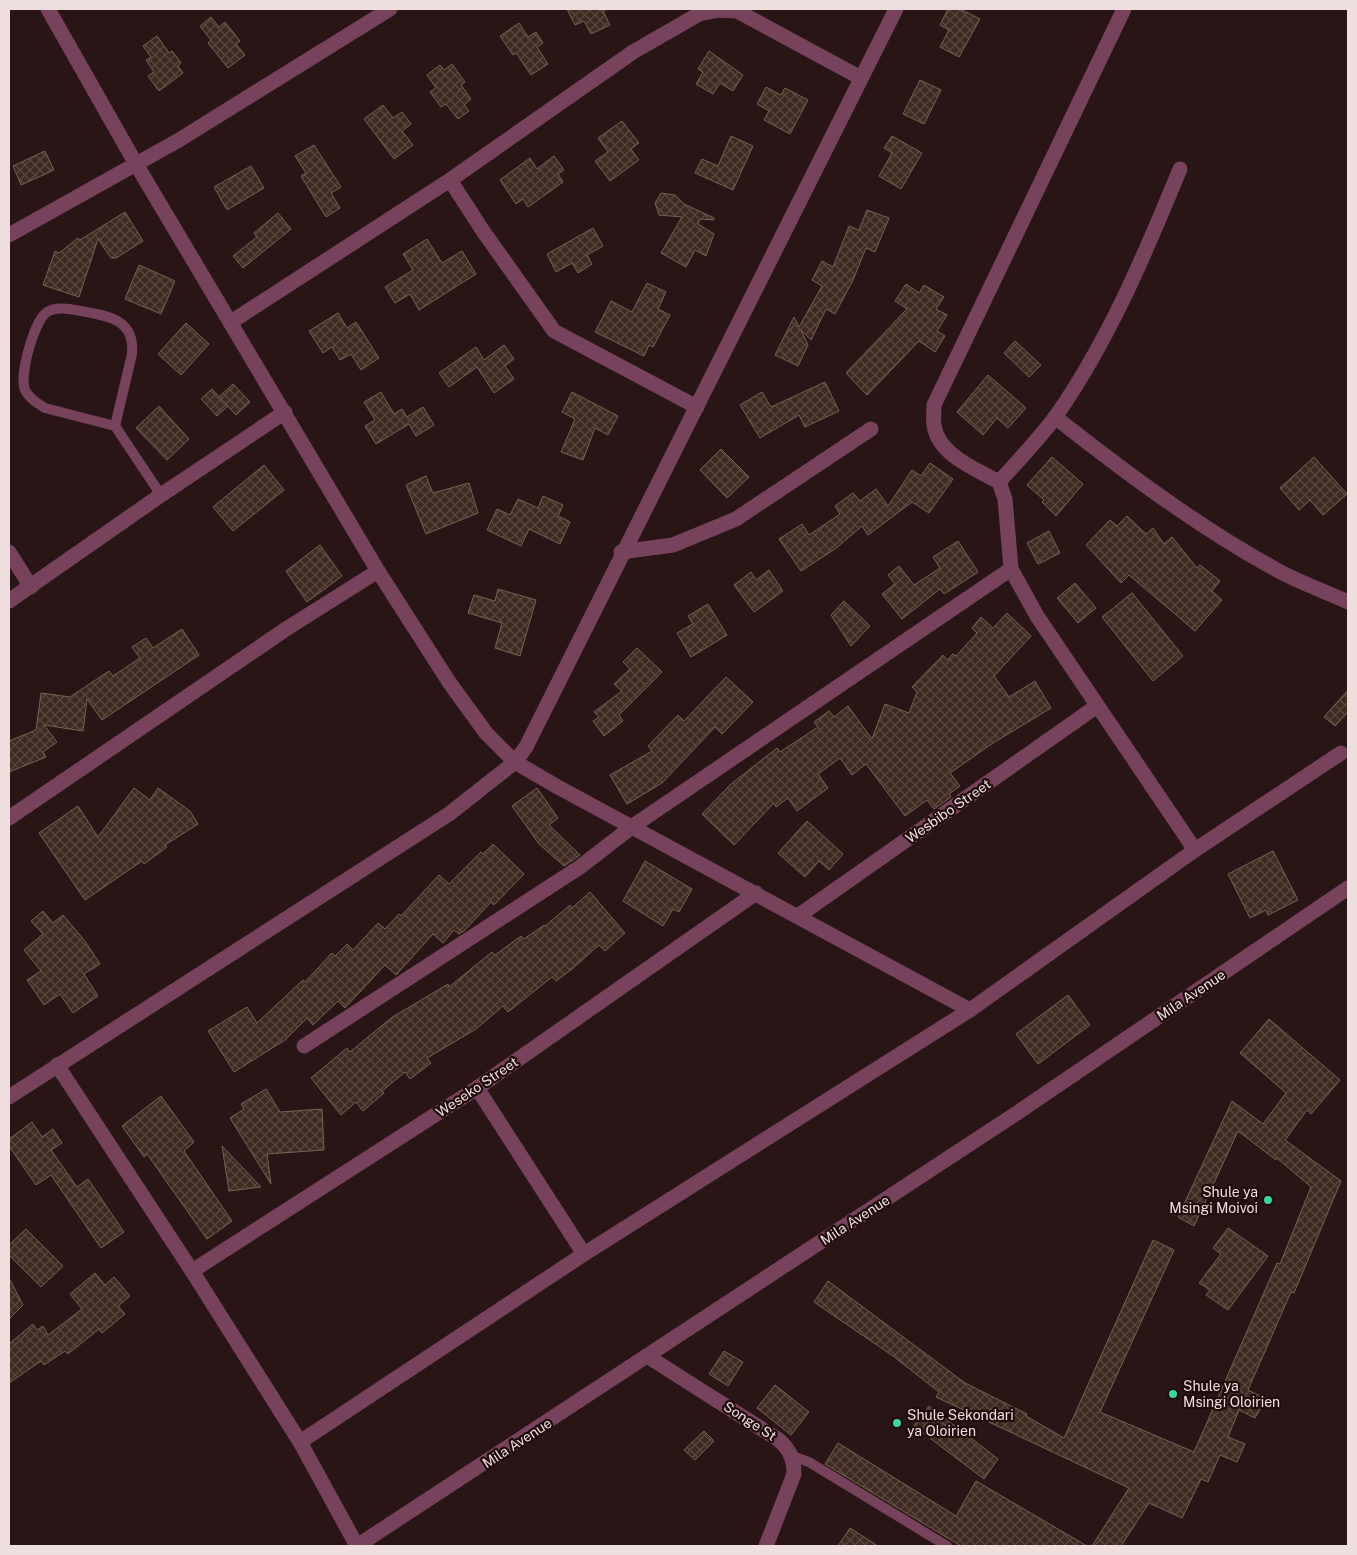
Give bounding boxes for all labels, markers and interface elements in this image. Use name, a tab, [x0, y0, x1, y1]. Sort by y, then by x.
street label: Wesbibo Street	[902, 776, 994, 846]
street label: Mila Avenue	[1154, 966, 1228, 1024]
street label: Weseko Street	[433, 1054, 521, 1120]
place label: Shule ya Msingi Moivoi	[1169, 1184, 1258, 1216]
street label: Mila Avenue	[817, 1192, 893, 1248]
marker: Shule ya Msingi Moivoi	[1262, 1194, 1274, 1206]
place label: Shule ya Msingi Oloirien	[1183, 1378, 1280, 1410]
marker: Shule ya Msingi Oloirien	[1167, 1388, 1179, 1400]
street label: Songe St	[721, 1398, 779, 1444]
place label: Shule Sekondari ya Oloirien	[907, 1407, 1014, 1439]
street label: Mila Avenue	[479, 1415, 555, 1471]
marker: Shule Sekondari ya Oloirien	[891, 1417, 903, 1429]

